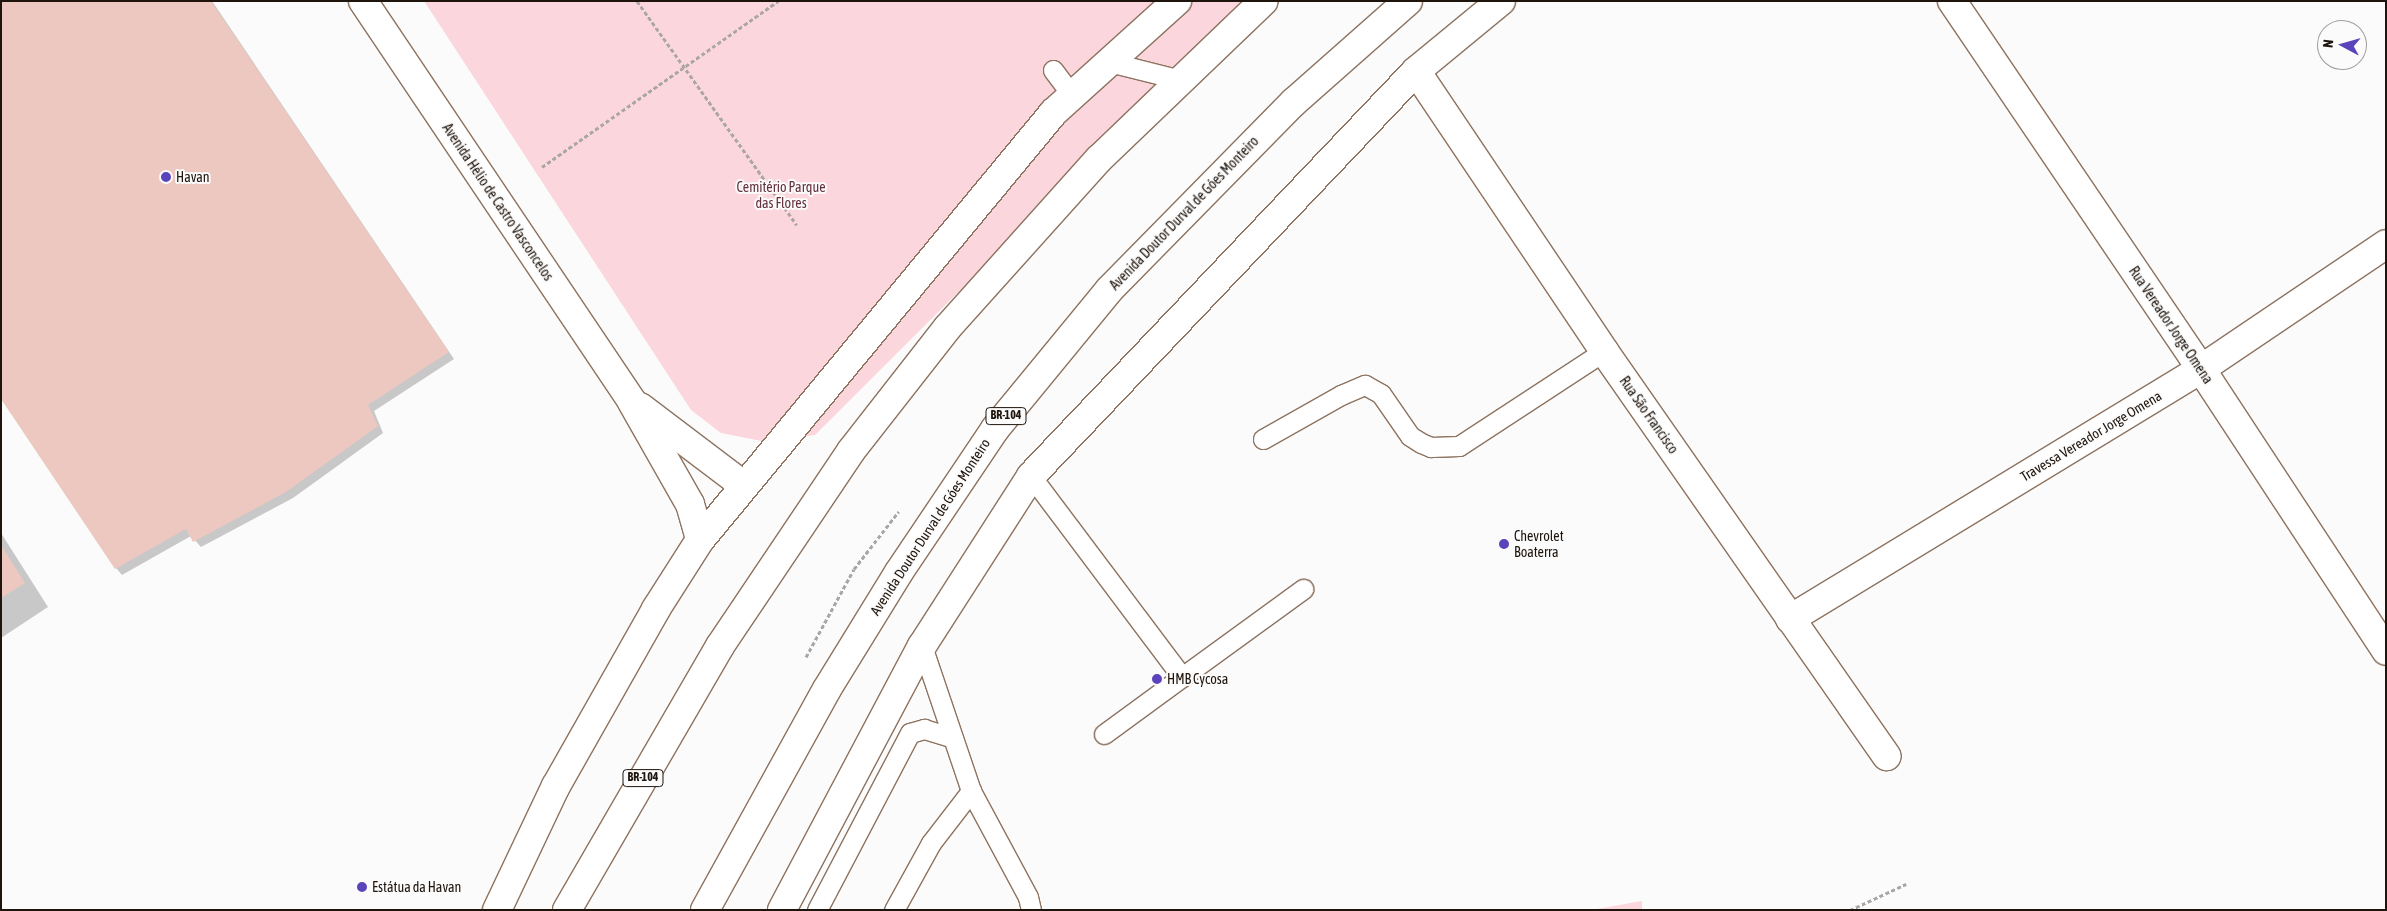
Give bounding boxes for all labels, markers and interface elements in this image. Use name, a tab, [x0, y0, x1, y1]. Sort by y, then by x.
north arrow	[2317, 20, 2367, 70]
text: N	[2320, 39, 2336, 48]
street label: Avenida Hélio de Castro Vasconcelos	[439, 120, 557, 284]
street label: Avenida Doutor Durval de Góes Monteiro	[1106, 133, 1262, 293]
place label: Havan	[176, 169, 210, 185]
marker: Havan	[160, 171, 172, 183]
park label: Cemitério Parque das Flores	[736, 179, 826, 212]
street label: Rua Vereador Jorge Omena	[2125, 263, 2217, 387]
street label: Rua São Francisco	[1616, 373, 1682, 457]
street label: Travessa Vereador Jorge Omena	[2017, 387, 2165, 485]
road number: BR-104	[985, 406, 1027, 426]
street label: Avenida Doutor Durval de Góes Monteiro	[867, 436, 993, 618]
place label: Chevrolet Boaterra	[1514, 528, 1564, 560]
marker: Chevrolet Boaterra	[1498, 538, 1510, 550]
place label: HMB Cycosa	[1167, 671, 1228, 687]
marker: HMB Cycosa	[1151, 673, 1163, 685]
road number: BR-104	[622, 768, 664, 788]
place label: Estátua da Havan	[372, 879, 461, 895]
marker: Estátua da Havan	[356, 881, 368, 893]

